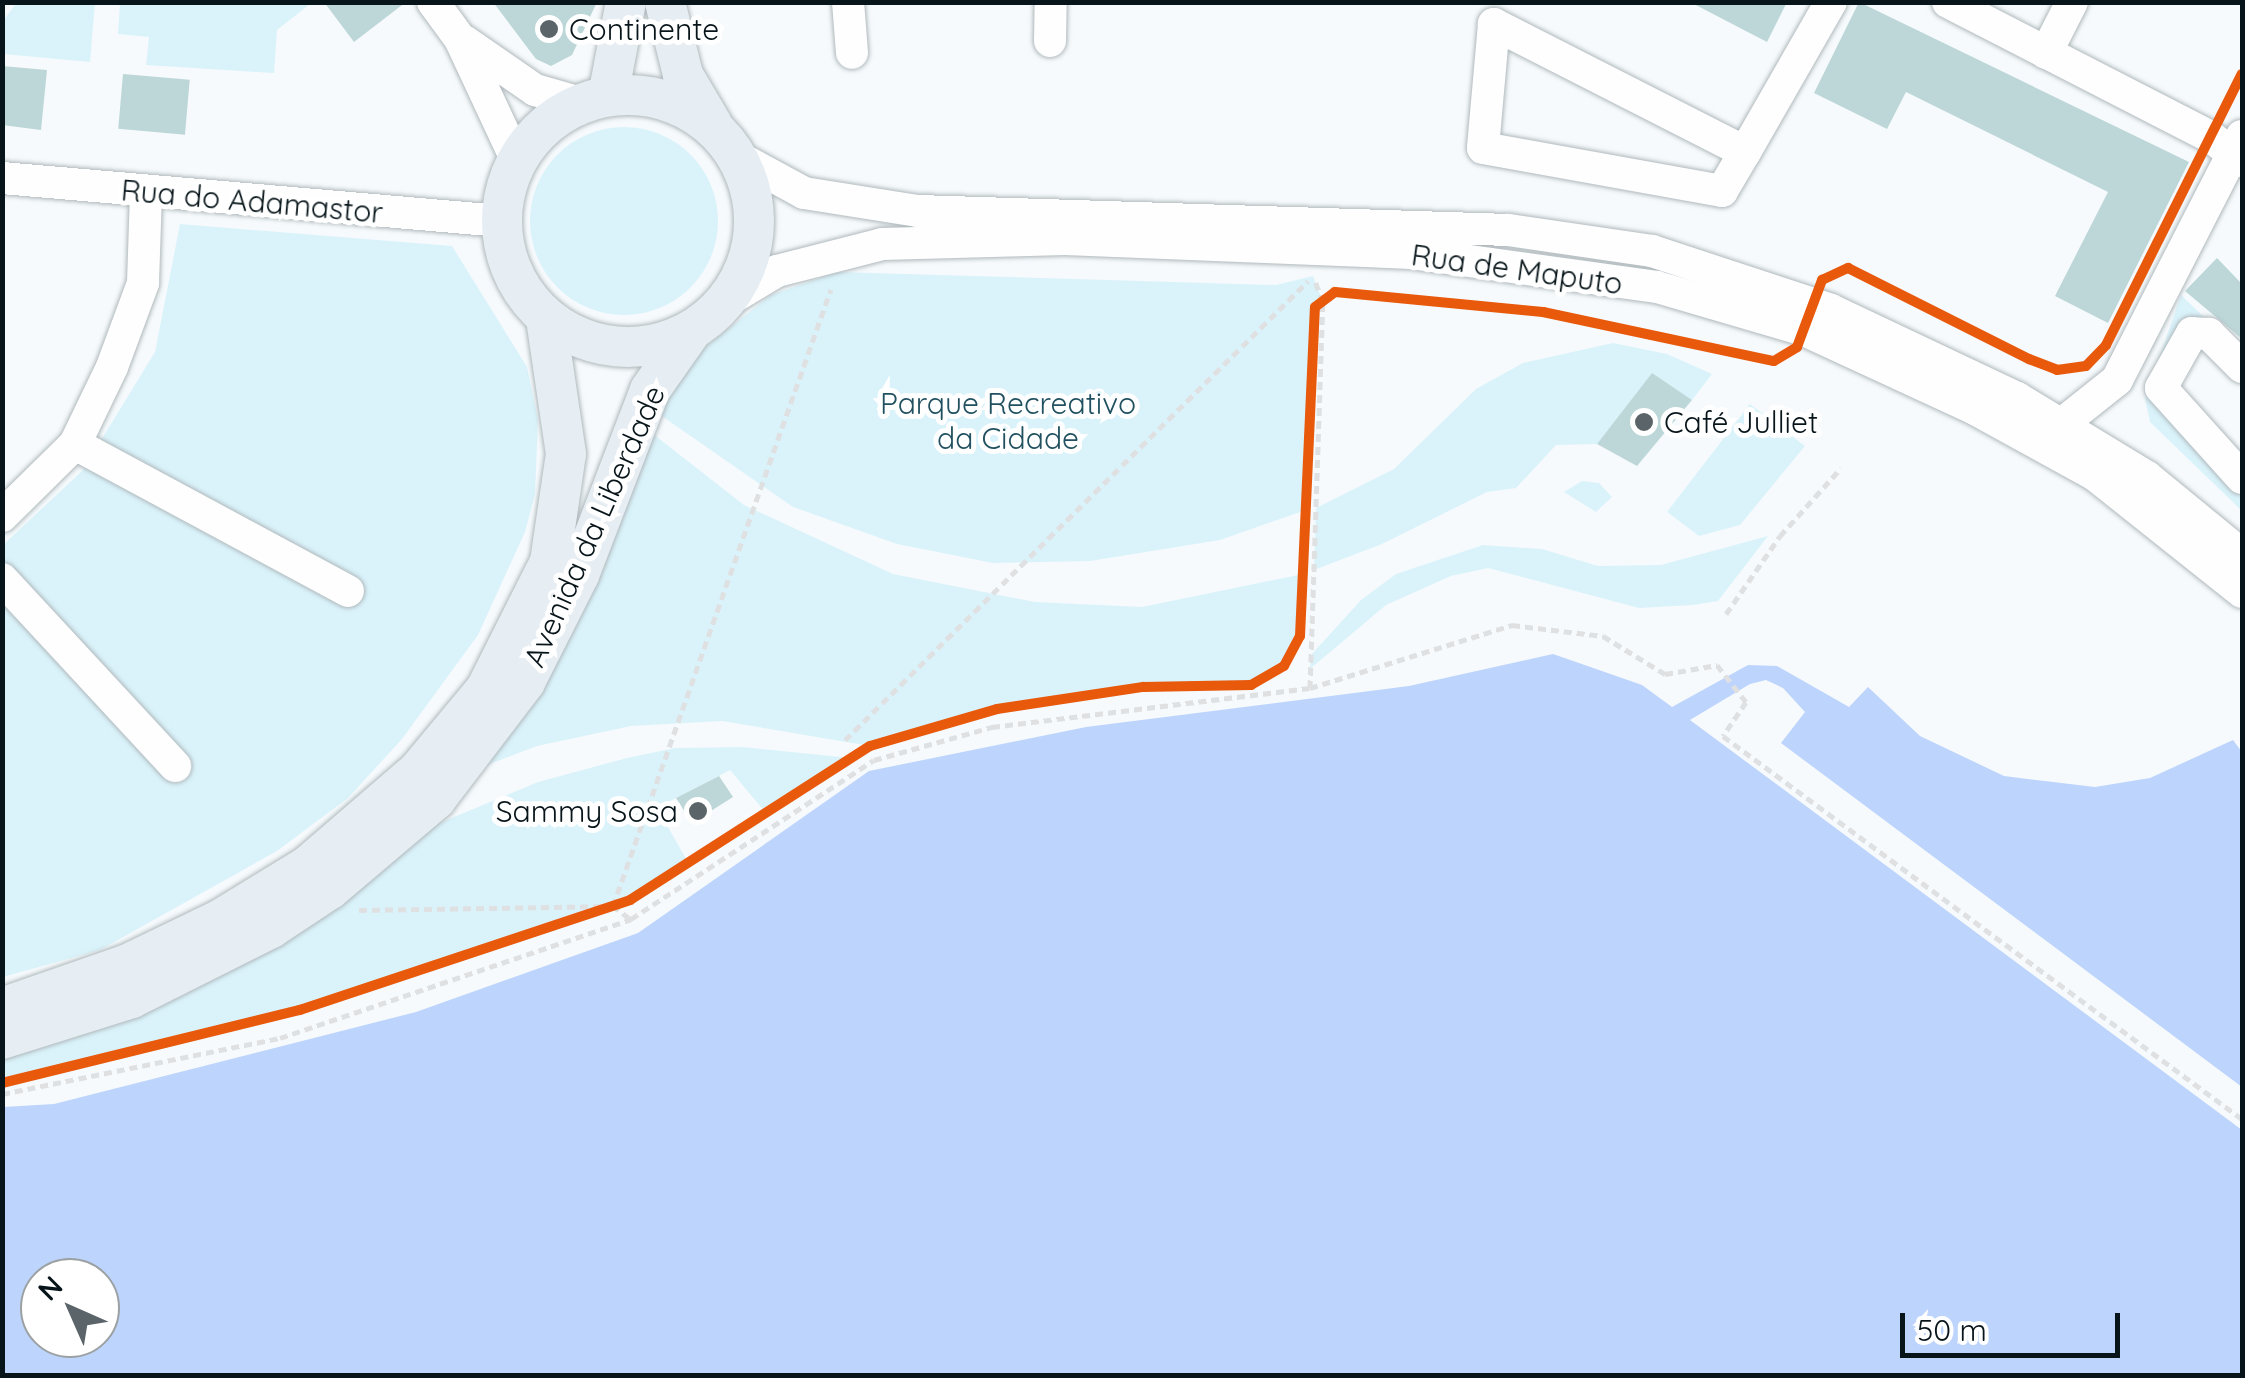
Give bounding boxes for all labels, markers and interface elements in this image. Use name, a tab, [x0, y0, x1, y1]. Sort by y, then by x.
place label: Continente	[569, 11, 719, 47]
marker: Continente	[538, 18, 560, 40]
street label: Rua do Adamastor	[120, 172, 384, 230]
street label: Rua de Maputo	[1409, 236, 1625, 302]
street label: Avenida da Liberdade	[516, 380, 672, 672]
park label: Parque Recreativo da Cidade	[880, 385, 1136, 456]
place label: Café Julliet	[1664, 404, 1818, 440]
marker: Café Julliet	[1633, 411, 1655, 433]
place label: Sammy Sosa	[496, 793, 678, 829]
marker: Sammy Sosa	[687, 800, 709, 822]
north arrow	[20, 1258, 120, 1358]
text: N	[30, 1268, 70, 1308]
scale bar	[1905, 1293, 2125, 1355]
text: 50 m	[1917, 1311, 1987, 1349]

